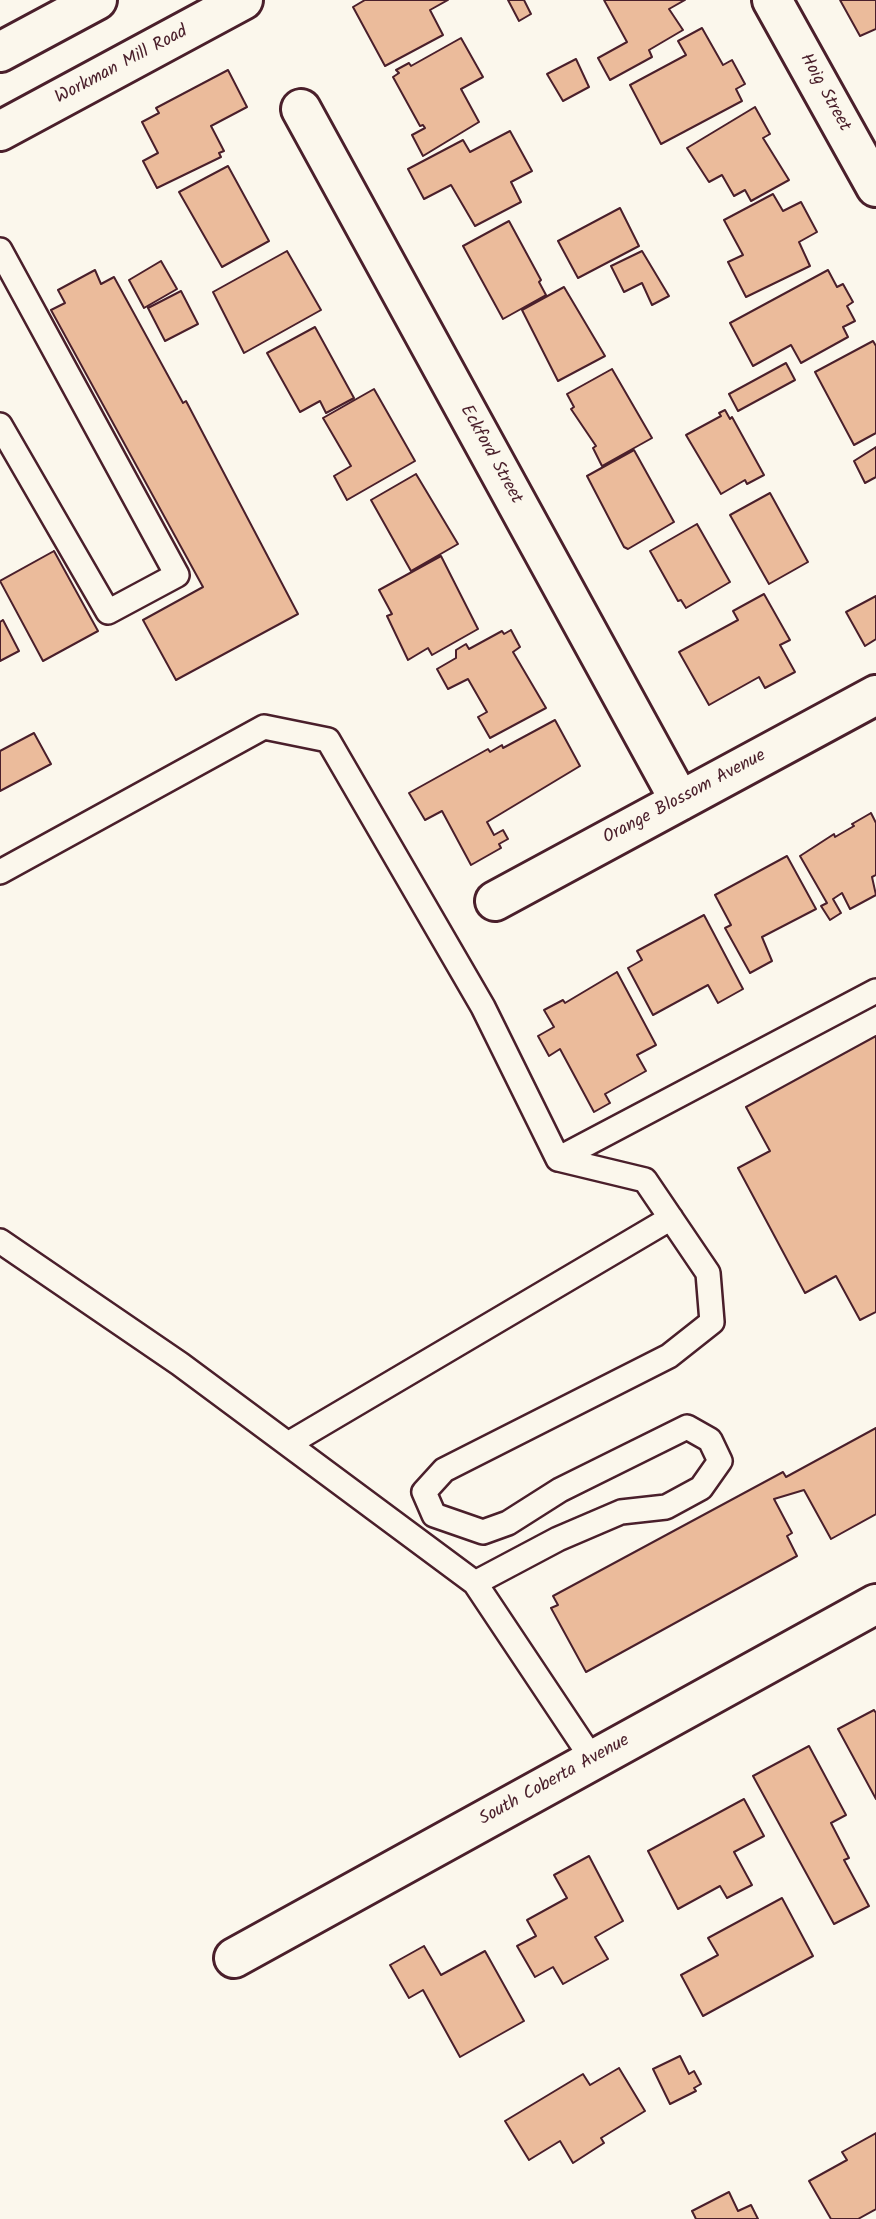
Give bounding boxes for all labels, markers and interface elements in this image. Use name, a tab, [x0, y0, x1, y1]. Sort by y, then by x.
street label: Workman Mill Road	[52, 22, 192, 110]
street label: Hoig Street	[794, 50, 854, 136]
street label: Eckford Street	[454, 402, 526, 508]
street label: Orange Blossom Avenue	[600, 746, 770, 850]
street label: South Coberta Avenue	[476, 1731, 634, 1831]

